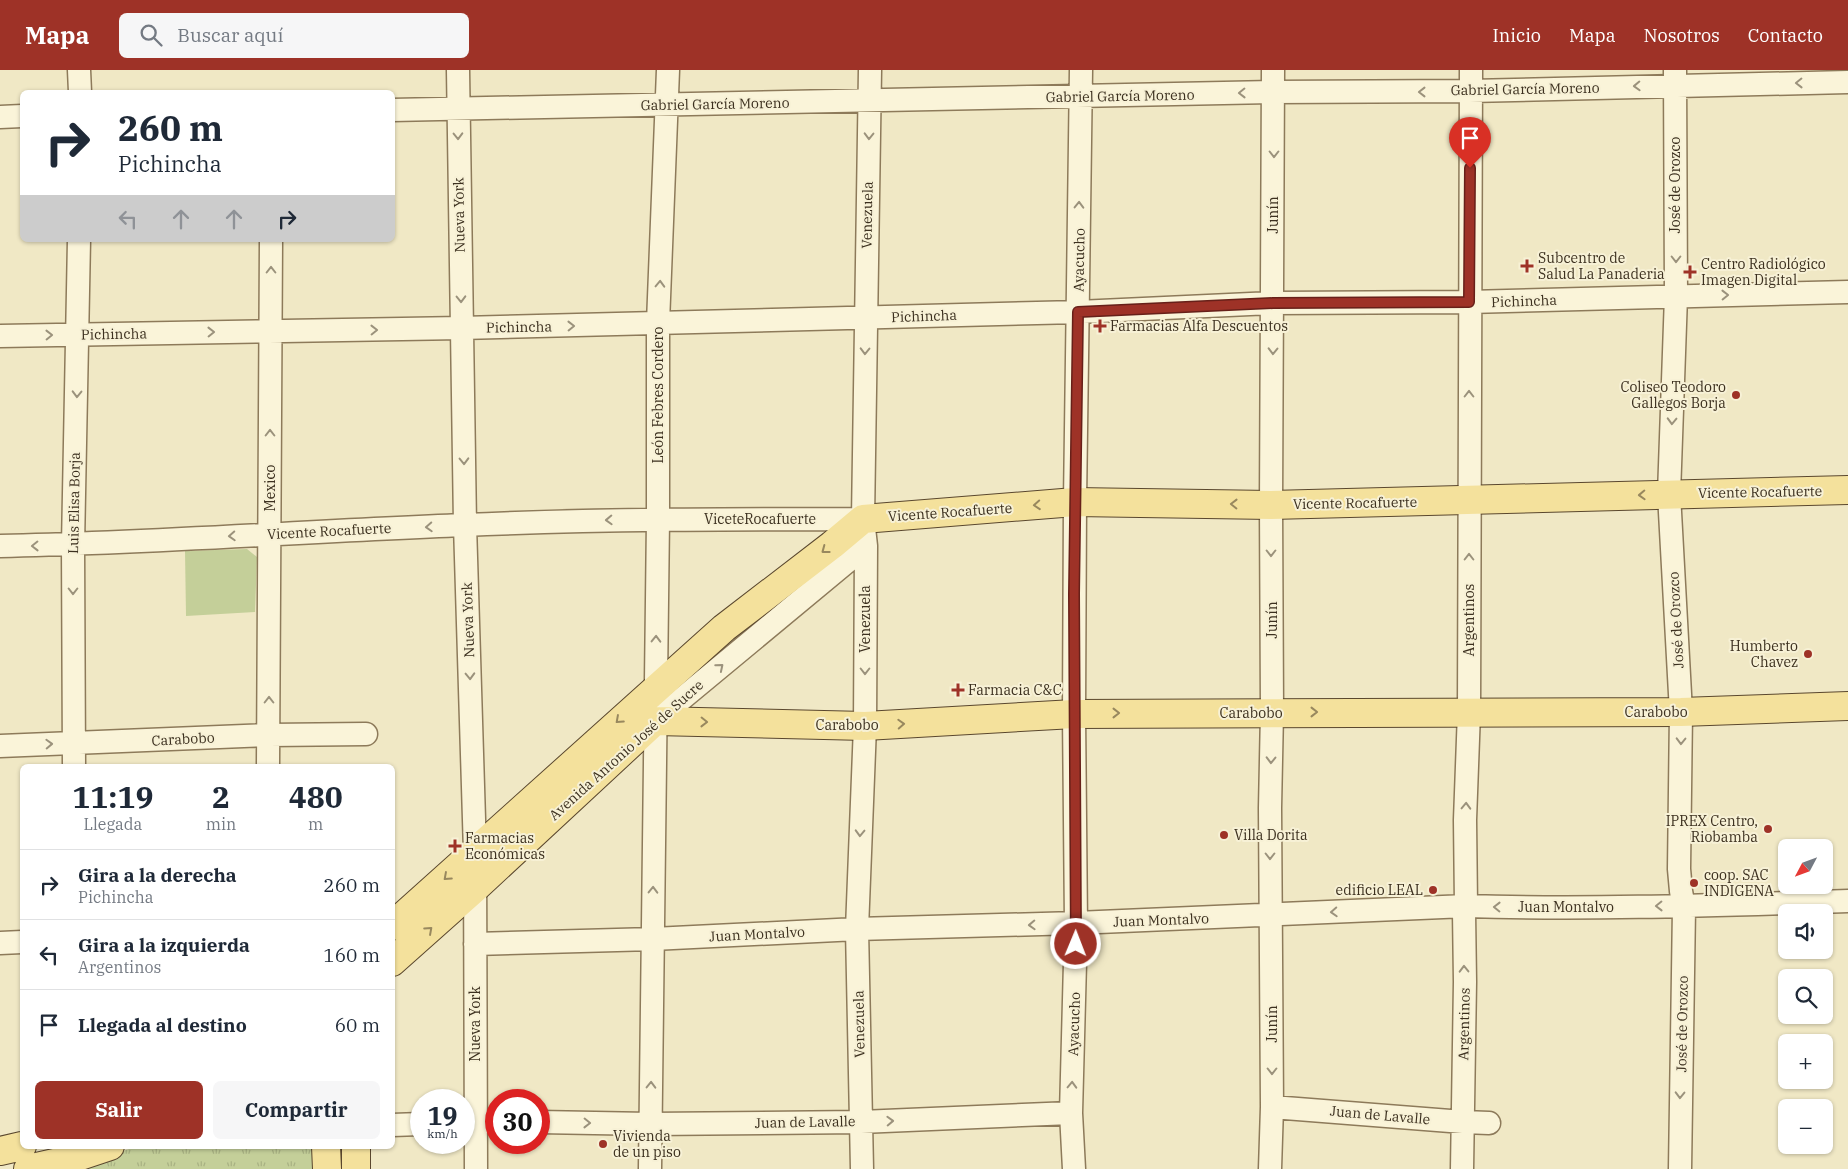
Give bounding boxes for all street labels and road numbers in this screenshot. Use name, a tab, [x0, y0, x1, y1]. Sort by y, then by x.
street label: Gabriel García Moreno	[1450, 79, 1600, 99]
street label: Gabriel García Moreno	[1045, 86, 1195, 106]
street label: Gabriel García Moreno	[640, 94, 790, 114]
street label: José de Orozco	[1666, 136, 1684, 233]
street label: Nueva York	[449, 176, 469, 253]
street label: Venezuela	[857, 181, 877, 249]
street label: Junín	[1264, 196, 1282, 234]
street label: Ayacucho	[1069, 228, 1089, 292]
street label: Pichincha	[1491, 291, 1558, 311]
street label: Pichincha	[891, 306, 958, 326]
street label: Pichincha	[486, 317, 553, 337]
street label: Pichincha	[81, 324, 148, 344]
street label: León Febres Cordero	[649, 326, 667, 463]
street label: Luis Elisa Borja	[64, 451, 84, 554]
street label: Mexico	[261, 464, 279, 511]
street label: Vicente Rocafuerte	[1698, 482, 1822, 502]
street label: Vicente Rocafuerte	[1293, 493, 1417, 513]
street label: Vicente Rocafuerte	[887, 499, 1013, 525]
street label: ViceteRocafuerte	[704, 510, 816, 528]
street label: Vicente Rocafuerte	[266, 519, 392, 543]
street label: José de Orozco	[1664, 571, 1688, 669]
street label: Nueva York	[458, 581, 478, 658]
street label: Argentinos	[1460, 583, 1478, 656]
street label: Venezuela	[856, 585, 874, 653]
street label: Junín	[1263, 601, 1281, 639]
street label: Avenida Antonio José de Sucre	[545, 676, 707, 824]
street label: Carabobo	[1624, 703, 1688, 721]
street label: Carabobo	[1219, 704, 1283, 722]
street label: Carabobo	[815, 716, 879, 734]
street label: Carabobo	[151, 728, 215, 750]
street label: Juan Montalvo	[1518, 898, 1614, 916]
street label: Juan Montalvo	[1113, 909, 1209, 931]
street label: Juan Montalvo	[709, 922, 805, 945]
street label: José de Orozco	[1672, 975, 1692, 1073]
street label: Nueva York	[466, 985, 484, 1062]
street label: Argentinos	[1454, 987, 1474, 1061]
street label: Venezuela	[849, 990, 869, 1058]
street label: Ayacucho	[1064, 992, 1084, 1056]
street label: Junín	[1263, 1005, 1281, 1043]
street label: Juan de Lavalle	[1329, 1102, 1431, 1128]
street label: Juan de Lavalle	[754, 1112, 856, 1132]

